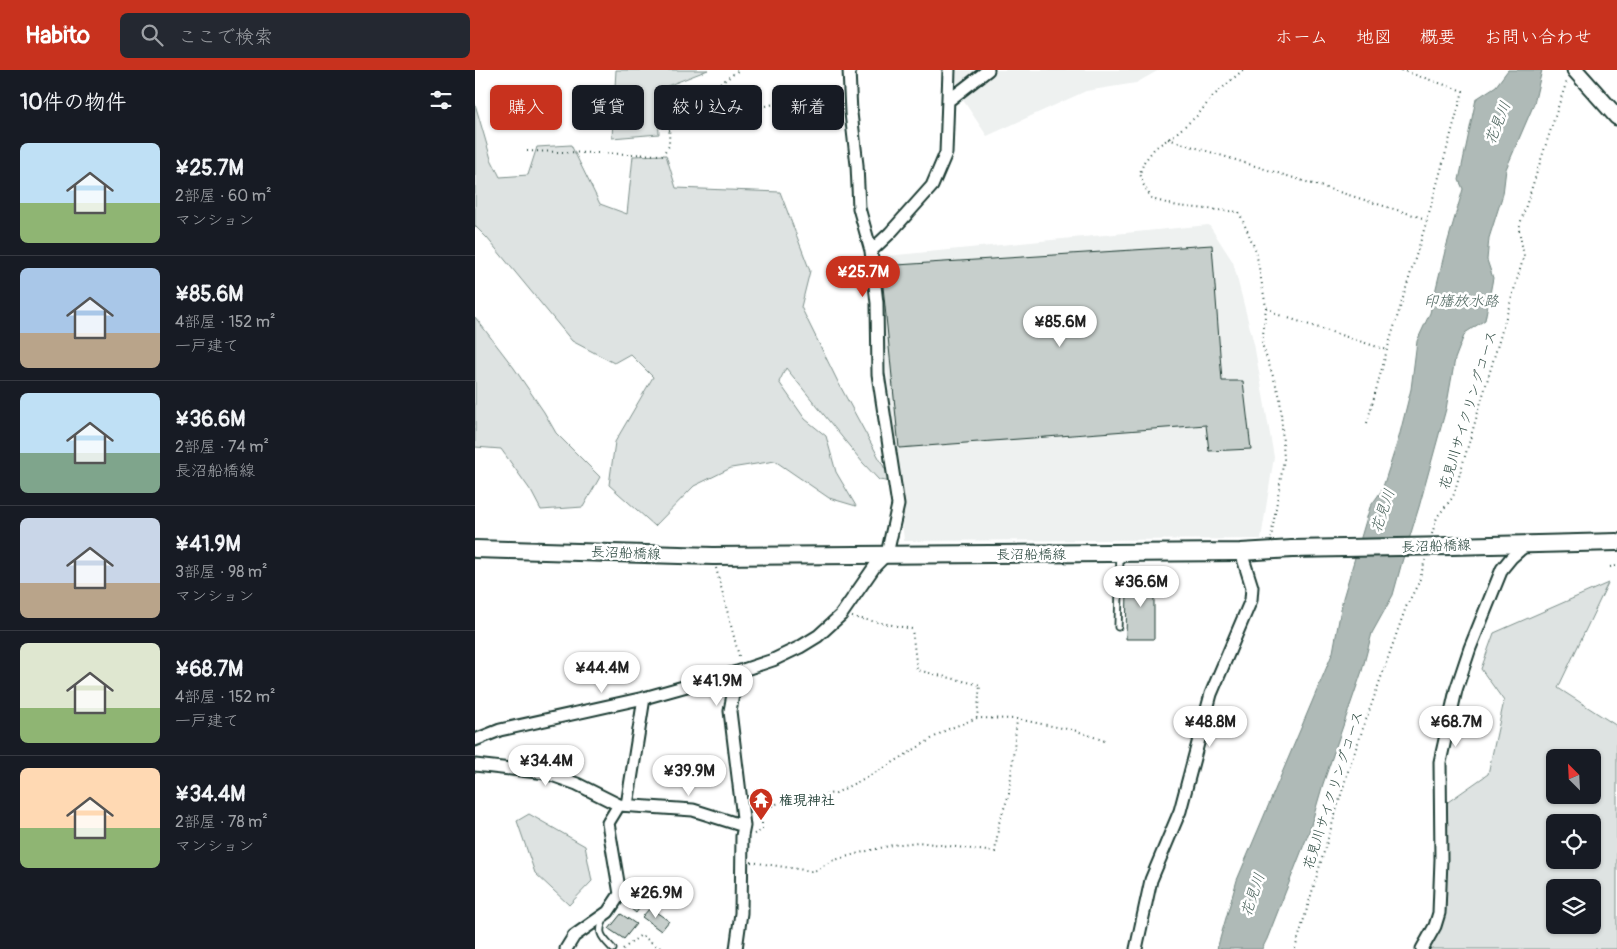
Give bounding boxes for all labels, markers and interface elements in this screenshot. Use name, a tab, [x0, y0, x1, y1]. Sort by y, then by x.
search box	[120, 13, 470, 58]
text: Habito	[25, 21, 90, 50]
icon: search	[138, 21, 166, 49]
text: ここで検索	[178, 25, 273, 49]
text: ホーム	[1275, 26, 1328, 49]
text: 地図	[1356, 26, 1392, 49]
text: 概要	[1420, 26, 1456, 49]
text: お問い合わせ	[1484, 26, 1592, 49]
chip: 購入	[490, 85, 562, 130]
chip: 賃貸	[572, 85, 644, 130]
chip: 絞り込み	[654, 85, 762, 130]
chip: 新着	[772, 85, 844, 130]
icon: filters	[427, 86, 455, 114]
text: 10件の物件	[20, 89, 127, 116]
water label: 花見川	[1481, 99, 1515, 147]
text: ¥25.7M	[175, 155, 244, 182]
icon: home	[60, 163, 120, 223]
text: 2部屋 · 60 m²	[175, 186, 271, 206]
text: マンション	[175, 210, 254, 230]
pin: ¥25.7M	[822, 256, 904, 298]
text: ¥25.7M	[837, 262, 889, 282]
text: ¥85.6M	[175, 281, 243, 308]
icon: home	[60, 288, 120, 348]
water label: 印旛放水路	[1423, 292, 1499, 311]
pin: ¥85.6M	[1019, 306, 1101, 348]
text: 4部屋 · 152 m²	[175, 312, 275, 332]
text: ¥85.6M	[1034, 312, 1086, 332]
street label: 花見川サイクリングコース	[1436, 328, 1500, 492]
text: 一戸建て	[175, 336, 239, 356]
text: ¥36.6M	[175, 406, 245, 433]
icon: home	[60, 413, 120, 473]
text: 2部屋 · 74 m²	[175, 437, 269, 457]
text: 長沼船橋線	[175, 461, 255, 481]
water label: 花見川	[1367, 487, 1399, 535]
text: ¥41.9M	[175, 531, 241, 558]
street label: 長沼船橋線	[1401, 536, 1471, 556]
icon: home	[60, 538, 120, 598]
street label: 長沼船橋線	[591, 543, 661, 563]
street label: 長沼船橋線	[996, 546, 1066, 563]
text: 3部屋 · 98 m²	[175, 562, 268, 582]
pin: ¥36.6M	[1100, 566, 1182, 608]
text: ¥36.6M	[1114, 572, 1168, 592]
text: マンション	[175, 586, 254, 606]
pin: ¥44.4M	[561, 652, 643, 694]
text: ¥68.7M	[175, 656, 243, 683]
text: ¥44.4M	[575, 658, 629, 678]
icon: home	[60, 663, 120, 723]
pin: ¥41.9M	[676, 664, 758, 707]
text: ¥41.9M	[692, 671, 742, 691]
text: 4部屋 · 152 m²	[175, 687, 275, 707]
pin: ¥48.8M	[1169, 706, 1251, 748]
pin: ¥68.7M	[1415, 706, 1497, 748]
street label: 花見川サイクリングコース	[1299, 709, 1367, 871]
text: 一戸建て	[175, 711, 239, 731]
text: ¥48.8M	[1184, 712, 1236, 732]
text: ¥68.7M	[1430, 712, 1482, 732]
pin: ¥34.4M	[505, 744, 587, 787]
north arrow	[1546, 749, 1601, 804]
map controls	[1546, 749, 1601, 934]
text: ¥34.4M	[519, 751, 573, 771]
pin: ¥39.9M	[648, 754, 730, 797]
text: ¥39.9M	[663, 761, 715, 781]
text: ¥34.4M	[175, 781, 245, 808]
temple icon: 権現神社	[748, 787, 774, 821]
icon: home	[60, 788, 120, 848]
place label: 権現神社	[779, 792, 835, 809]
text: 2部屋 · 78 m²	[175, 812, 268, 832]
button: locate	[1546, 814, 1601, 869]
text: マンション	[175, 836, 254, 856]
water label: 花見川	[1237, 871, 1269, 919]
pin: ¥26.9M	[615, 876, 697, 919]
button: layers	[1546, 879, 1601, 934]
text: ¥26.9M	[630, 883, 682, 903]

